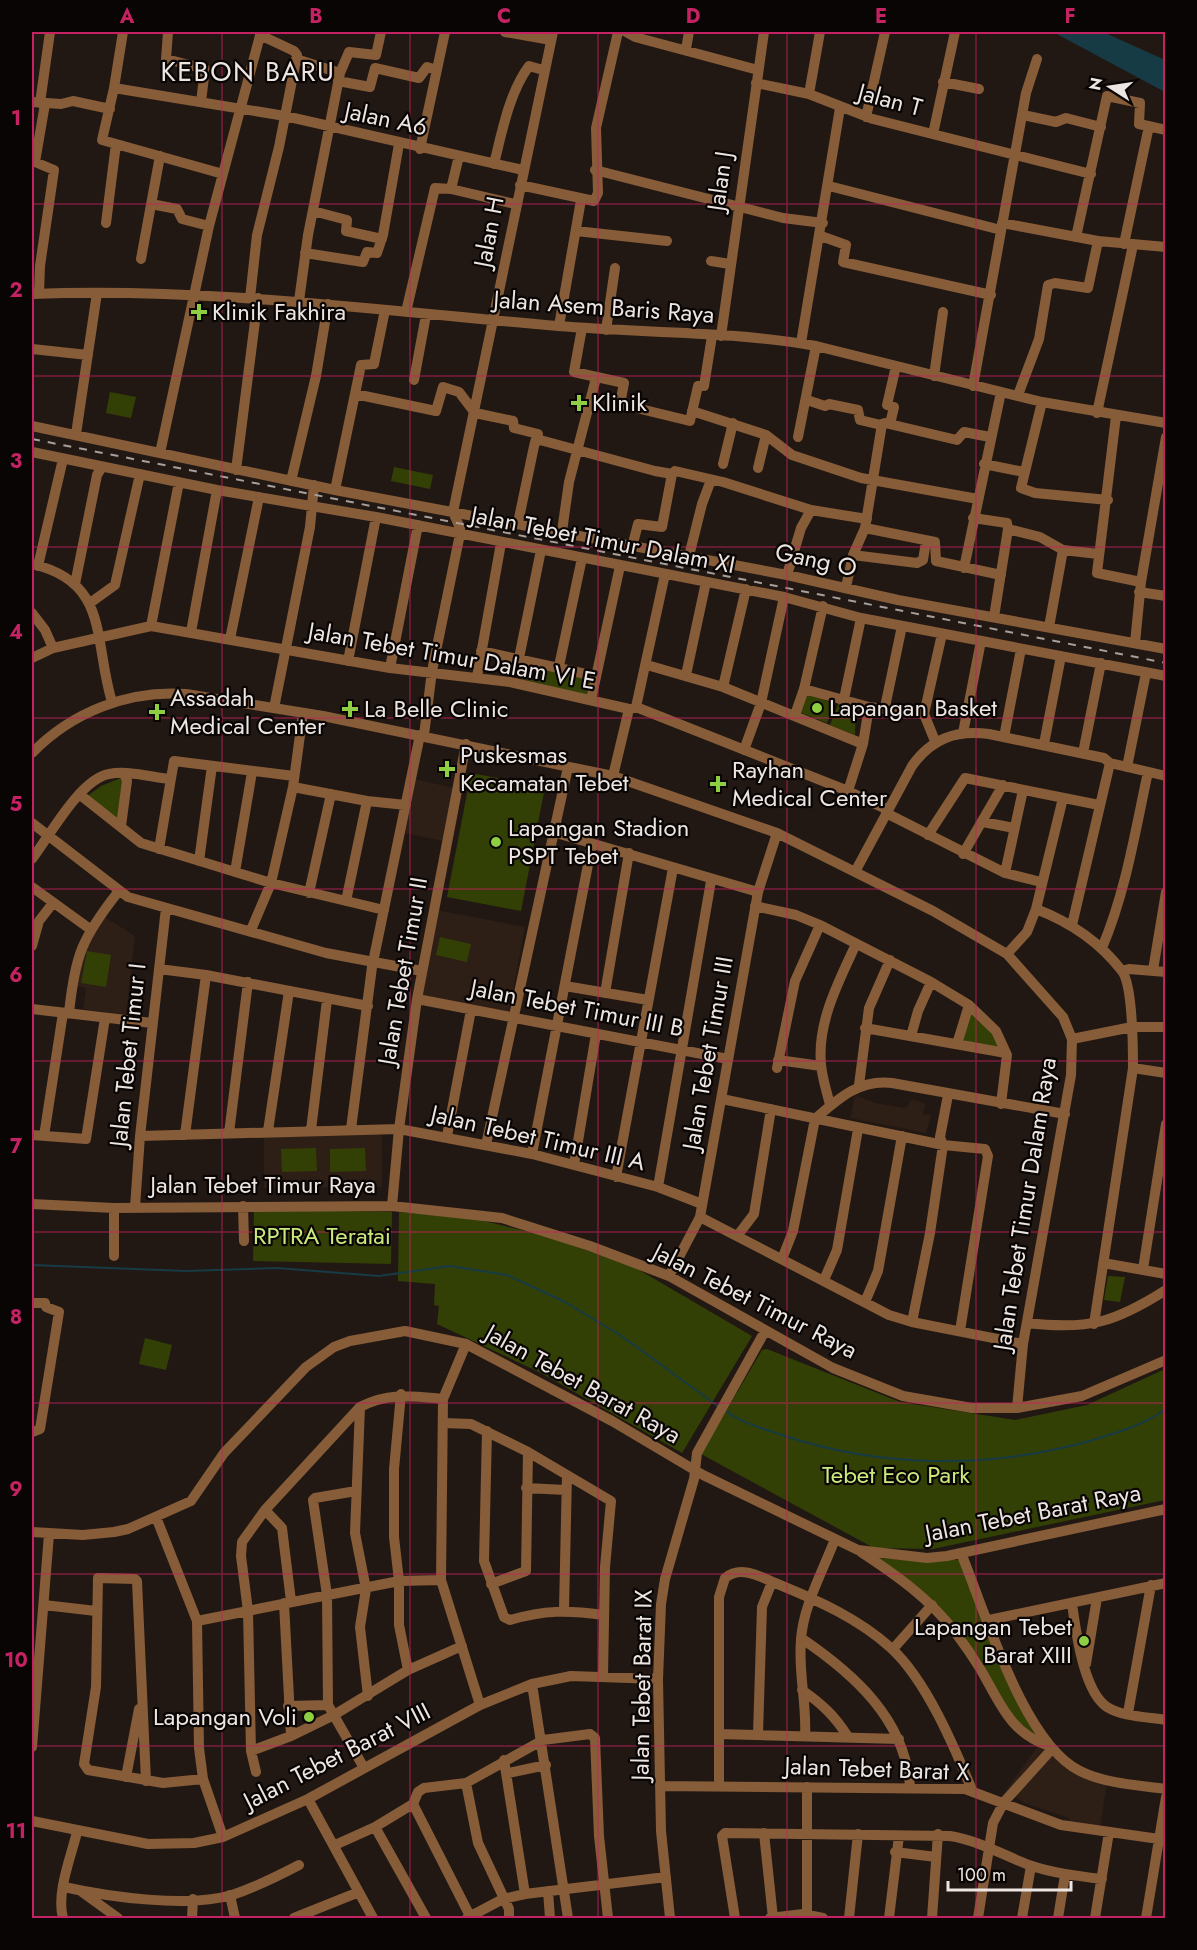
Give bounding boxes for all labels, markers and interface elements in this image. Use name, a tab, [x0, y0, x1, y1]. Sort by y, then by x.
text: A	[119, 2, 135, 31]
text: B	[309, 2, 323, 31]
text: C	[497, 2, 511, 31]
text: D	[686, 2, 700, 31]
text: E	[875, 2, 887, 31]
text: F	[1064, 2, 1076, 31]
district label: KEBON BARU	[160, 52, 336, 91]
north arrow	[1080, 57, 1140, 117]
street label: Jalan T	[851, 73, 926, 125]
text: N	[1083, 75, 1108, 93]
street label: Jalan A6	[339, 92, 431, 144]
text: 1	[11, 104, 21, 133]
street label: Jalan J	[698, 149, 741, 216]
street label: Jalan H	[464, 194, 512, 273]
text: 2	[9, 276, 23, 305]
street label: Jalan Asem Baris Raya	[489, 281, 716, 332]
place label: Klinik Fakhira	[212, 294, 346, 329]
marker: Klinik Fakhira	[190, 303, 208, 321]
place label: Klinik	[592, 385, 647, 420]
marker: Klinik	[570, 394, 588, 412]
text: 3	[10, 447, 22, 476]
street label: Jalan Tebet Timur Dalam XI	[465, 496, 738, 582]
street label: Gang O	[772, 534, 860, 585]
street label: Jalan Tebet Timur Dalam VI E	[303, 612, 599, 698]
text: 4	[9, 618, 23, 647]
place label: Assadah Medical Center	[170, 680, 326, 743]
place label: Lapangan Basket	[829, 690, 997, 725]
place label: La Belle Clinic	[364, 691, 508, 726]
marker: La Belle Clinic	[341, 700, 359, 718]
marker: Lapangan Basket	[810, 701, 824, 715]
marker: Assadah Medical Center	[148, 703, 166, 721]
place label: Puskesmas Kecamatan Tebet	[460, 737, 629, 800]
place label: Rayhan Medical Center	[732, 752, 888, 815]
marker: Puskesmas Kecamatan Tebet	[438, 760, 456, 778]
marker: Rayhan Medical Center	[709, 775, 727, 793]
text: 5	[10, 790, 23, 819]
place label: Lapangan Stadion PSPT Tebet	[508, 810, 689, 873]
marker: Lapangan Stadion PSPT Tebet	[489, 835, 503, 849]
street label: Jalan Tebet Timur II	[368, 874, 436, 1071]
street label: Jalan Tebet Timur III	[673, 953, 742, 1155]
text: 6	[9, 961, 23, 990]
street label: Jalan Tebet Timur I	[100, 961, 155, 1151]
street label: Jalan Tebet Timur III B	[464, 969, 687, 1045]
street label: Jalan Tebet Timur Dalam Raya	[984, 1055, 1065, 1356]
street label: Jalan Tebet Timur III A	[424, 1095, 649, 1179]
text: 7	[10, 1132, 23, 1161]
street label: Jalan Tebet Timur Raya	[147, 1167, 376, 1202]
park label: RPTRA Teratai	[253, 1218, 391, 1253]
street label: Jalan Tebet Timur Raya	[644, 1232, 864, 1367]
text: 8	[10, 1303, 22, 1332]
street label: Jalan Tebet Barat Raya	[476, 1314, 687, 1452]
park label: Tebet Eco Park	[822, 1457, 970, 1492]
street label: Jalan Tebet Barat Raya	[919, 1474, 1144, 1551]
text: 9	[9, 1475, 23, 1504]
street label: Jalan Tebet Barat IX	[622, 1588, 661, 1784]
place label: Lapangan Tebet Barat XIII	[914, 1609, 1072, 1672]
marker: Lapangan Tebet Barat XIII	[1077, 1634, 1091, 1648]
text: 10	[4, 1646, 28, 1675]
street label: Jalan Tebet Barat VIII	[235, 1693, 436, 1819]
place label: Lapangan Voli	[153, 1699, 297, 1734]
marker: Lapangan Voli	[302, 1710, 316, 1724]
street label: Jalan Tebet Barat X	[781, 1748, 971, 1789]
text: 11	[6, 1817, 26, 1846]
scale bar	[948, 1854, 1071, 1892]
text: 100 m	[957, 1862, 1006, 1888]

